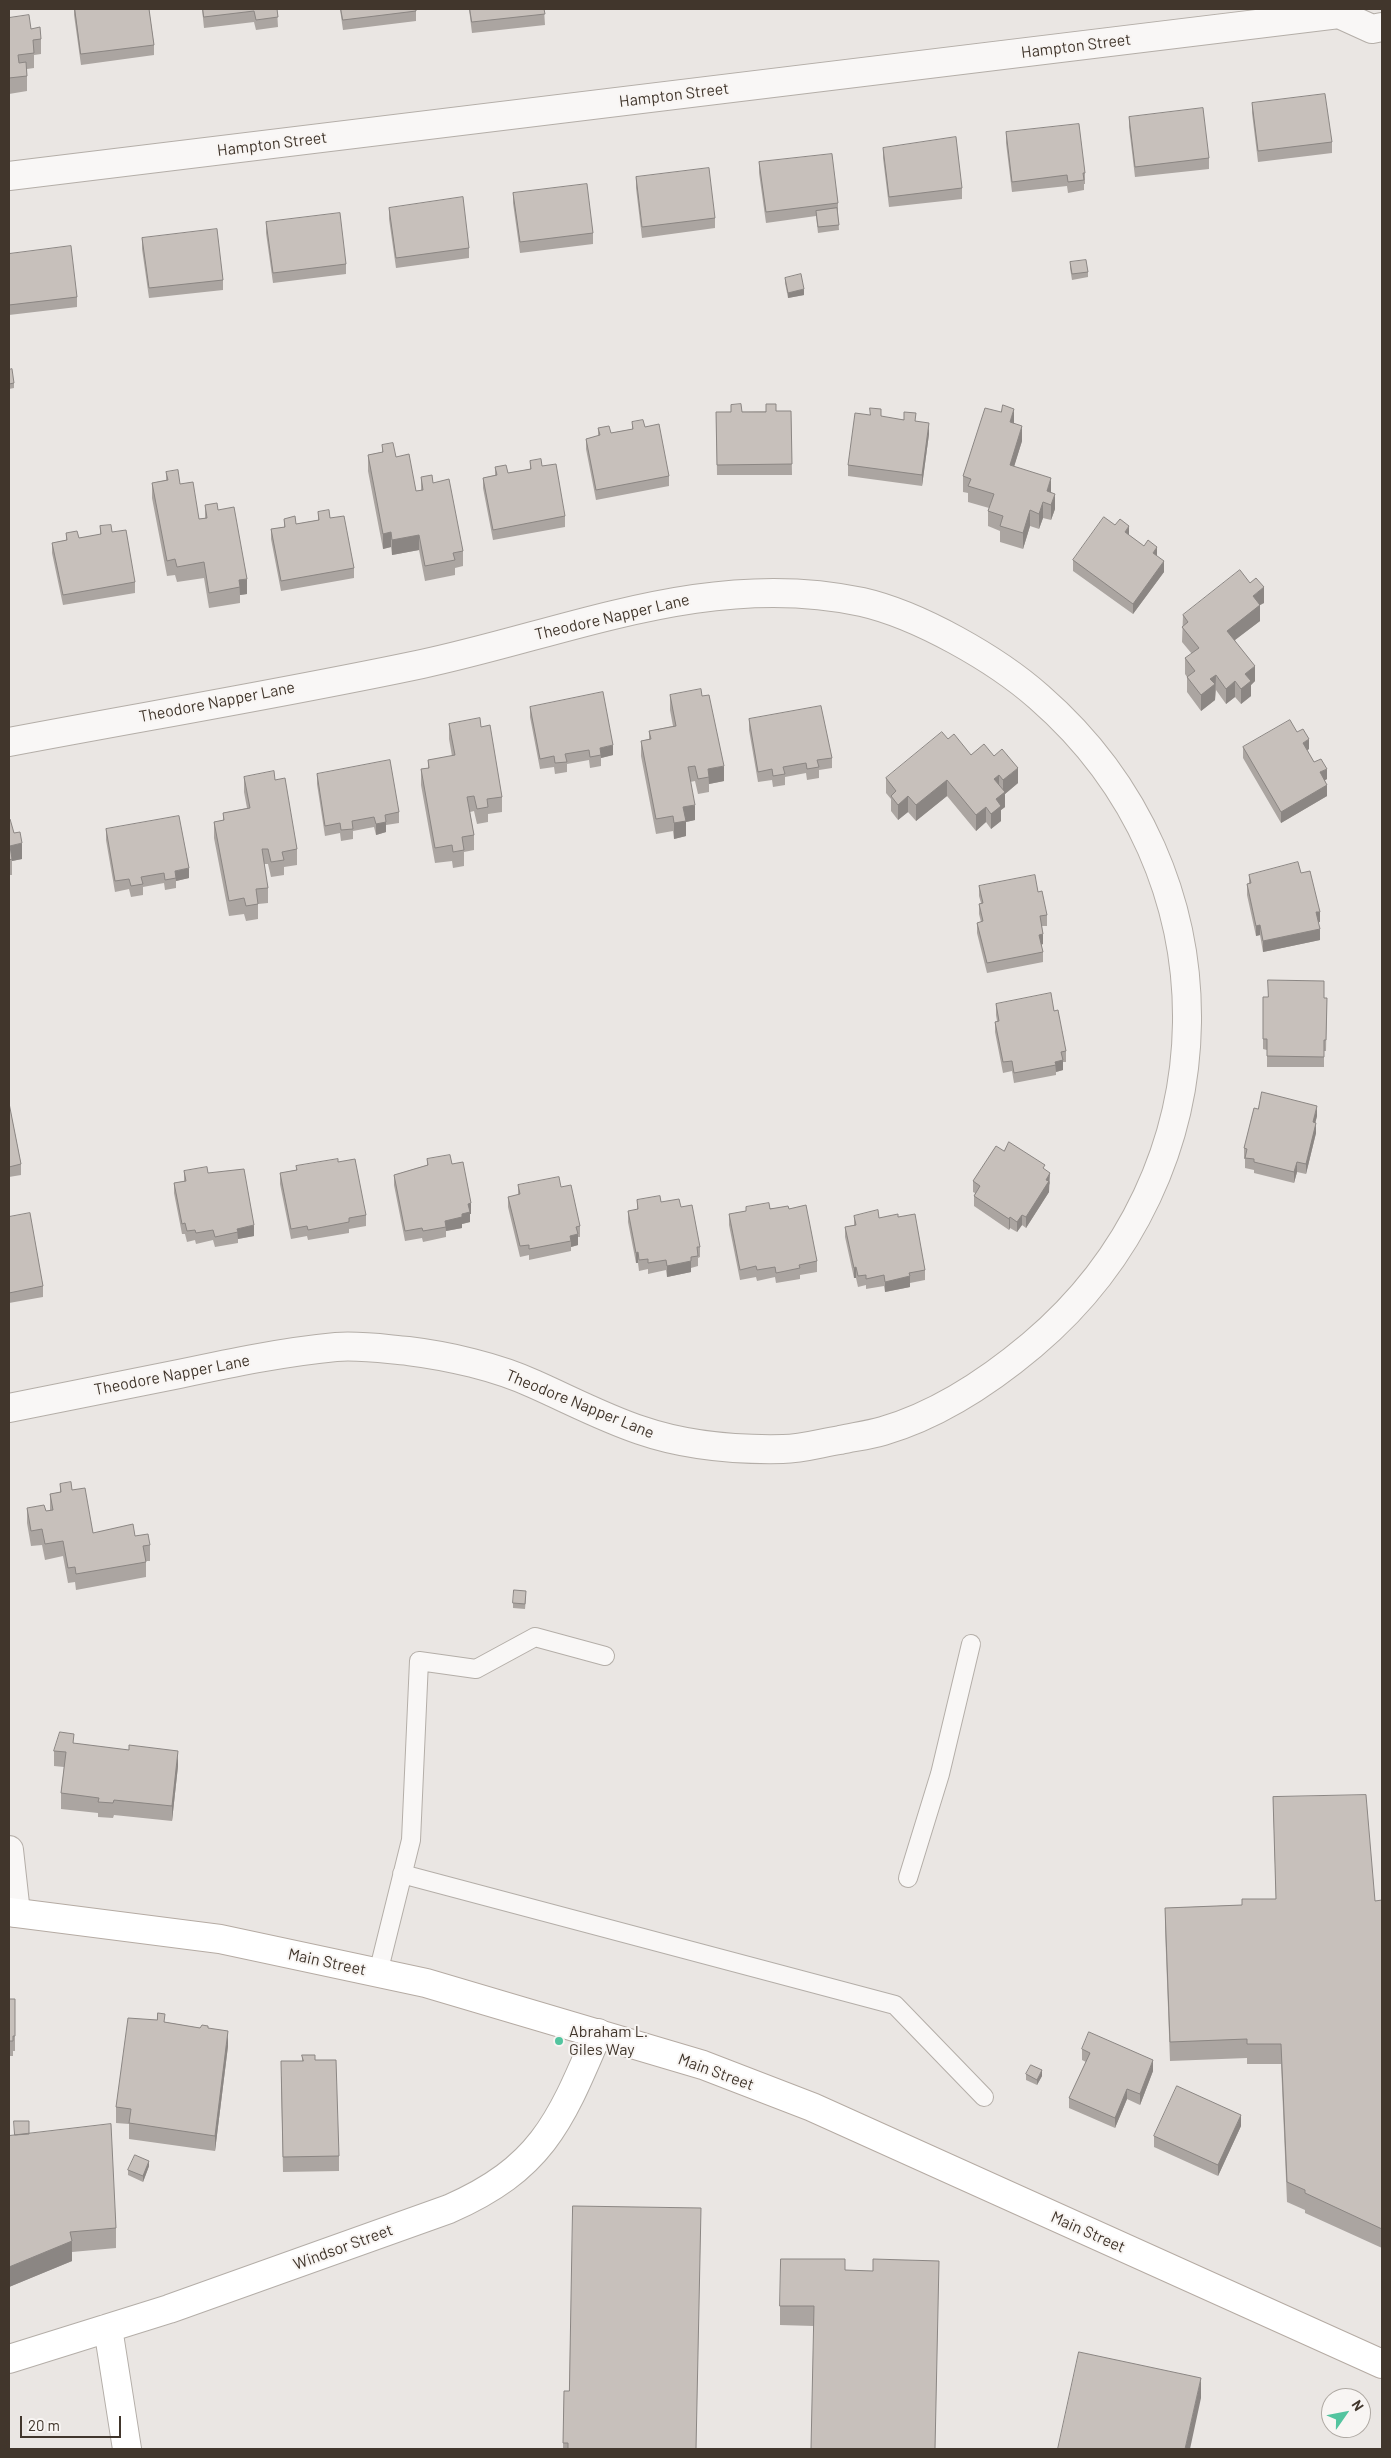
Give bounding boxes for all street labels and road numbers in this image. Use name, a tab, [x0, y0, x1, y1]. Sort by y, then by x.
street label: Hampton Street	[1020, 30, 1132, 62]
street label: Hampton Street	[618, 79, 730, 111]
street label: Hampton Street	[216, 128, 328, 160]
street label: Theodore Napper Lane	[533, 590, 691, 644]
street label: Theodore Napper Lane	[138, 677, 296, 727]
street label: Theodore Napper Lane	[93, 1350, 251, 1400]
street label: Theodore Napper Lane	[503, 1365, 657, 1443]
street label: Main Street	[286, 1944, 368, 1980]
street label: Main Street	[676, 2049, 756, 2095]
street label: Main Street	[1048, 2207, 1128, 2257]
street label: Windsor Street	[291, 2220, 395, 2274]

